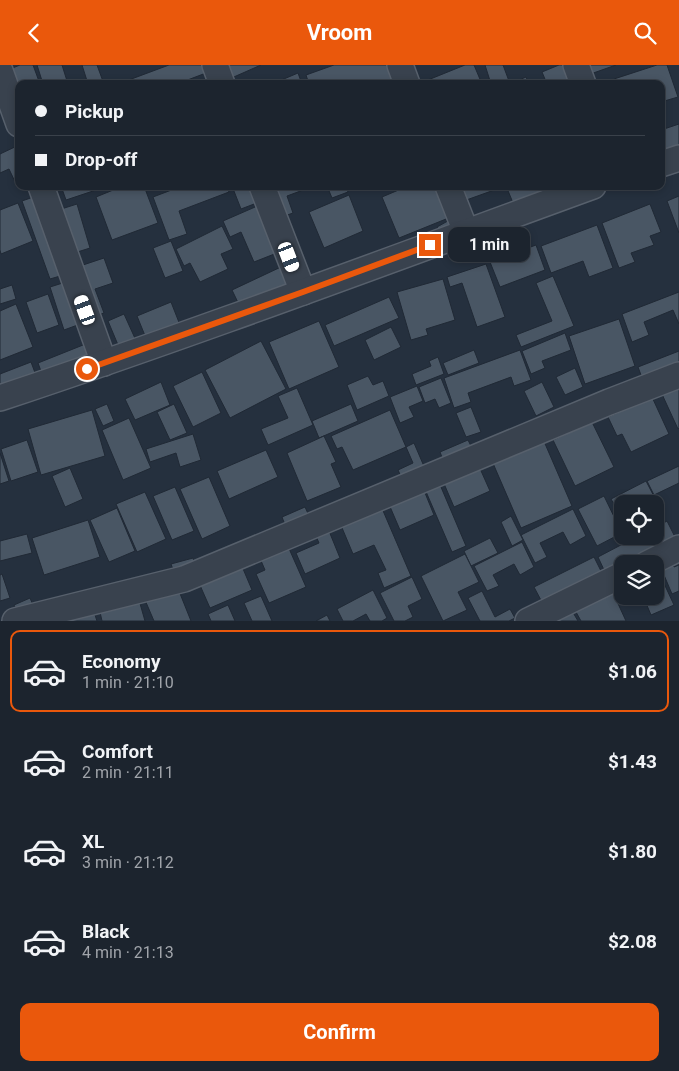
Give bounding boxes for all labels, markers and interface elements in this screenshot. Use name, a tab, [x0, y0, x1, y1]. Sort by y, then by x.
icon: back	[20, 19, 48, 47]
icon: search	[631, 19, 659, 47]
text: Vroom	[307, 20, 372, 45]
text: Pickup	[65, 100, 124, 123]
text: Drop-off	[65, 148, 137, 171]
callout: 1 min	[448, 227, 530, 263]
route end	[419, 234, 441, 256]
text: 1 min	[469, 235, 509, 254]
car	[276, 240, 301, 274]
car	[72, 293, 97, 327]
route start	[76, 358, 98, 380]
map controls	[614, 495, 664, 605]
button: locate	[614, 495, 664, 545]
button: layers	[614, 555, 664, 605]
icon: car	[22, 649, 67, 694]
text: Economy	[82, 650, 161, 673]
text: $1.06	[608, 660, 657, 683]
text: 1 min · 21:10	[82, 673, 174, 692]
icon: car	[22, 739, 67, 784]
text: Comfort	[82, 740, 153, 763]
text: $1.43	[608, 750, 657, 773]
text: 2 min · 21:11	[82, 763, 174, 782]
icon: car	[22, 829, 67, 874]
text: XL	[82, 830, 104, 853]
text: $1.80	[608, 840, 657, 863]
text: 3 min · 21:12	[82, 853, 174, 872]
icon: car	[22, 919, 67, 964]
text: Black	[82, 920, 129, 943]
text: $2.08	[608, 930, 657, 953]
text: 4 min · 21:13	[82, 943, 174, 962]
button: Confirm	[20, 1003, 659, 1061]

